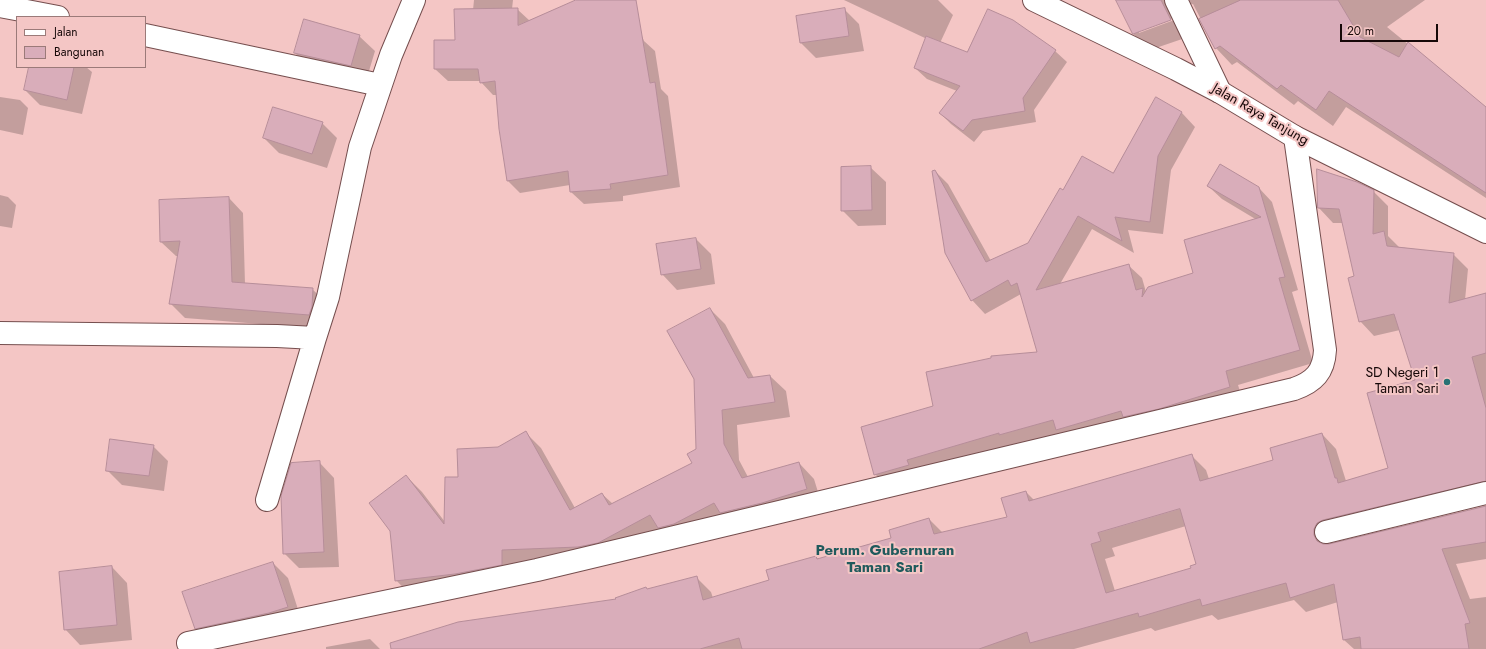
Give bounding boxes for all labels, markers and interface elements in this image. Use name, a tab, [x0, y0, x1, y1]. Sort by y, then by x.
legend	[16, 16, 146, 68]
scale bar	[1342, 16, 1440, 42]
text: 20 m	[1347, 22, 1374, 40]
text: Jalan	[54, 23, 77, 41]
text: Bangunan	[54, 43, 104, 61]
street label: Jalan Raya Tanjung	[1209, 81, 1311, 149]
place label: SD Negeri 1 Taman Sari	[1365, 366, 1439, 398]
marker: SD Negeri 1 Taman Sari	[1442, 377, 1452, 387]
district label: Perum. Gubernuran Taman Sari	[816, 542, 954, 577]

